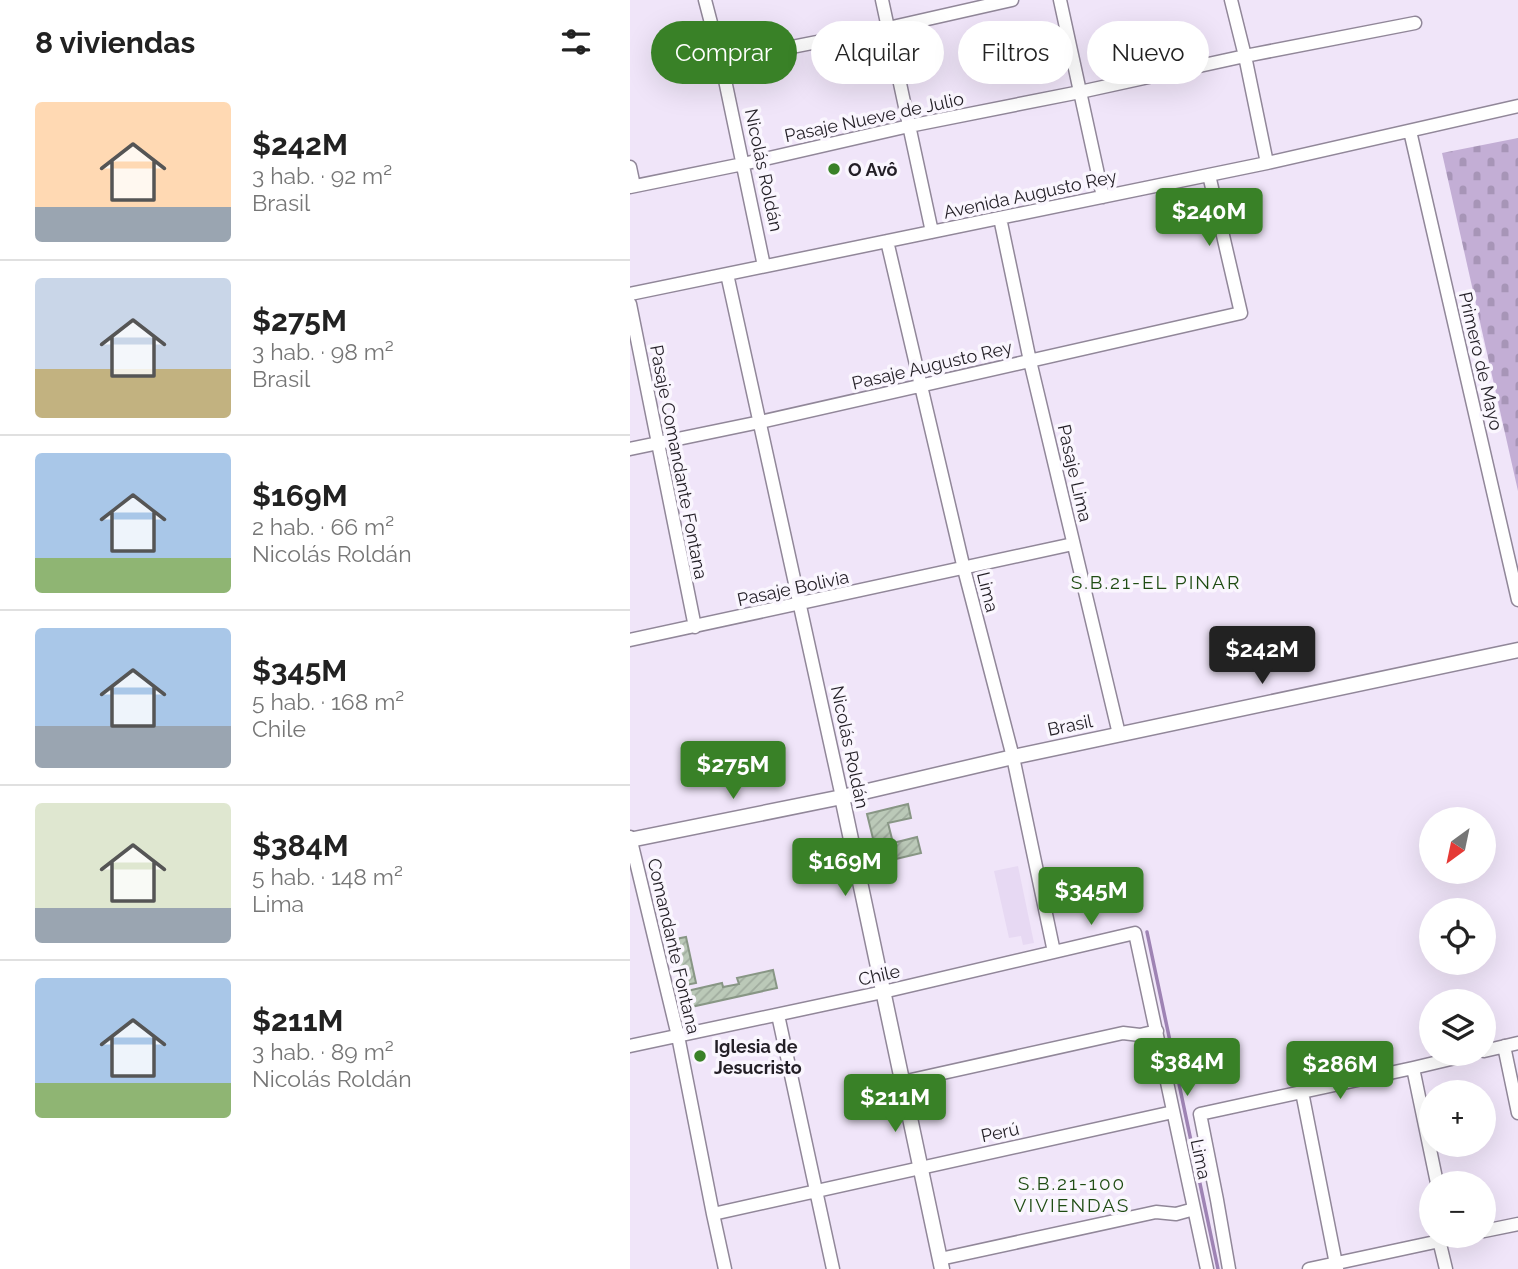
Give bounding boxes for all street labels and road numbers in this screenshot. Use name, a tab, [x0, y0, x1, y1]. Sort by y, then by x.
street label: Pasaje Nueve de Julio	[783, 88, 966, 146]
street label: Nicolás Roldán	[741, 107, 787, 233]
street label: Avenida Augusto Rey	[941, 165, 1119, 223]
street label: Primero de Mayo	[1455, 290, 1507, 433]
street label: Pasaje Augusto Rey	[850, 336, 1014, 394]
street label: Pasaje Comandante Fontana	[646, 343, 712, 581]
street label: Pasaje Lima	[1054, 422, 1096, 524]
street label: Pasaje Bolivia	[735, 566, 851, 610]
street label: Lima	[973, 570, 1003, 614]
street label: Nicolás Roldán	[827, 684, 873, 810]
street label: Brasil	[1046, 710, 1095, 740]
street label: Comandante Fontana	[644, 856, 704, 1036]
street label: Chile	[856, 960, 902, 990]
street label: Perú	[979, 1118, 1021, 1146]
street label: Lima	[1186, 1137, 1216, 1181]

